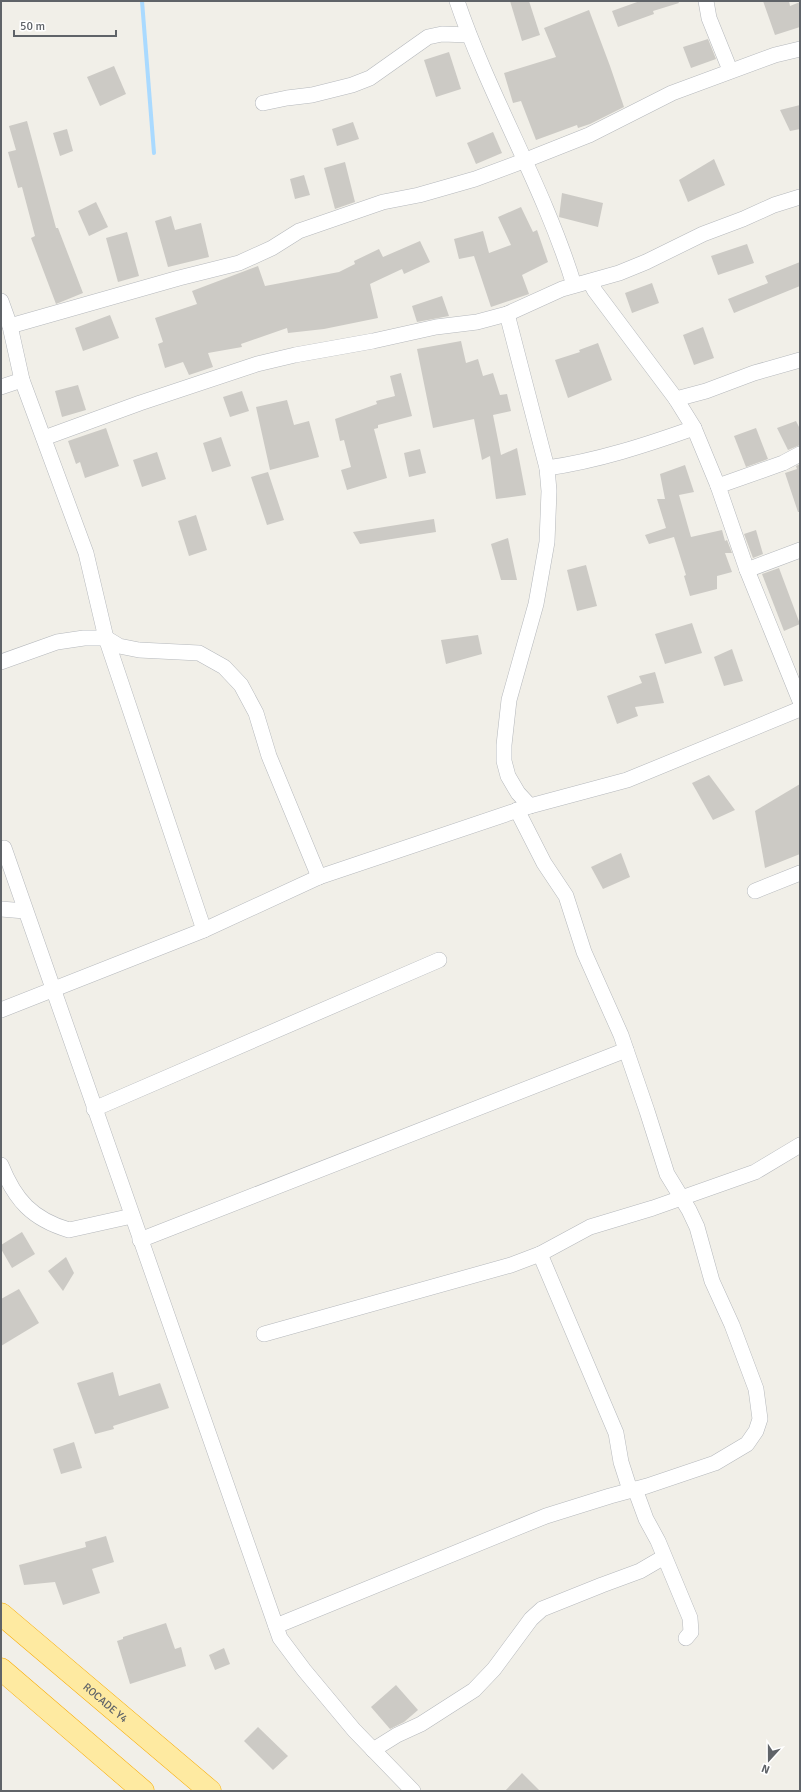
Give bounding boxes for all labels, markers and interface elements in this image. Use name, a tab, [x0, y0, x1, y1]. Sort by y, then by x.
scale bar	[14, 12, 116, 38]
text: 50 m	[20, 19, 45, 34]
street label: ROCADE Y4	[80, 1680, 130, 1725]
north arrow	[749, 1740, 789, 1780]
text: N	[760, 1761, 771, 1776]

